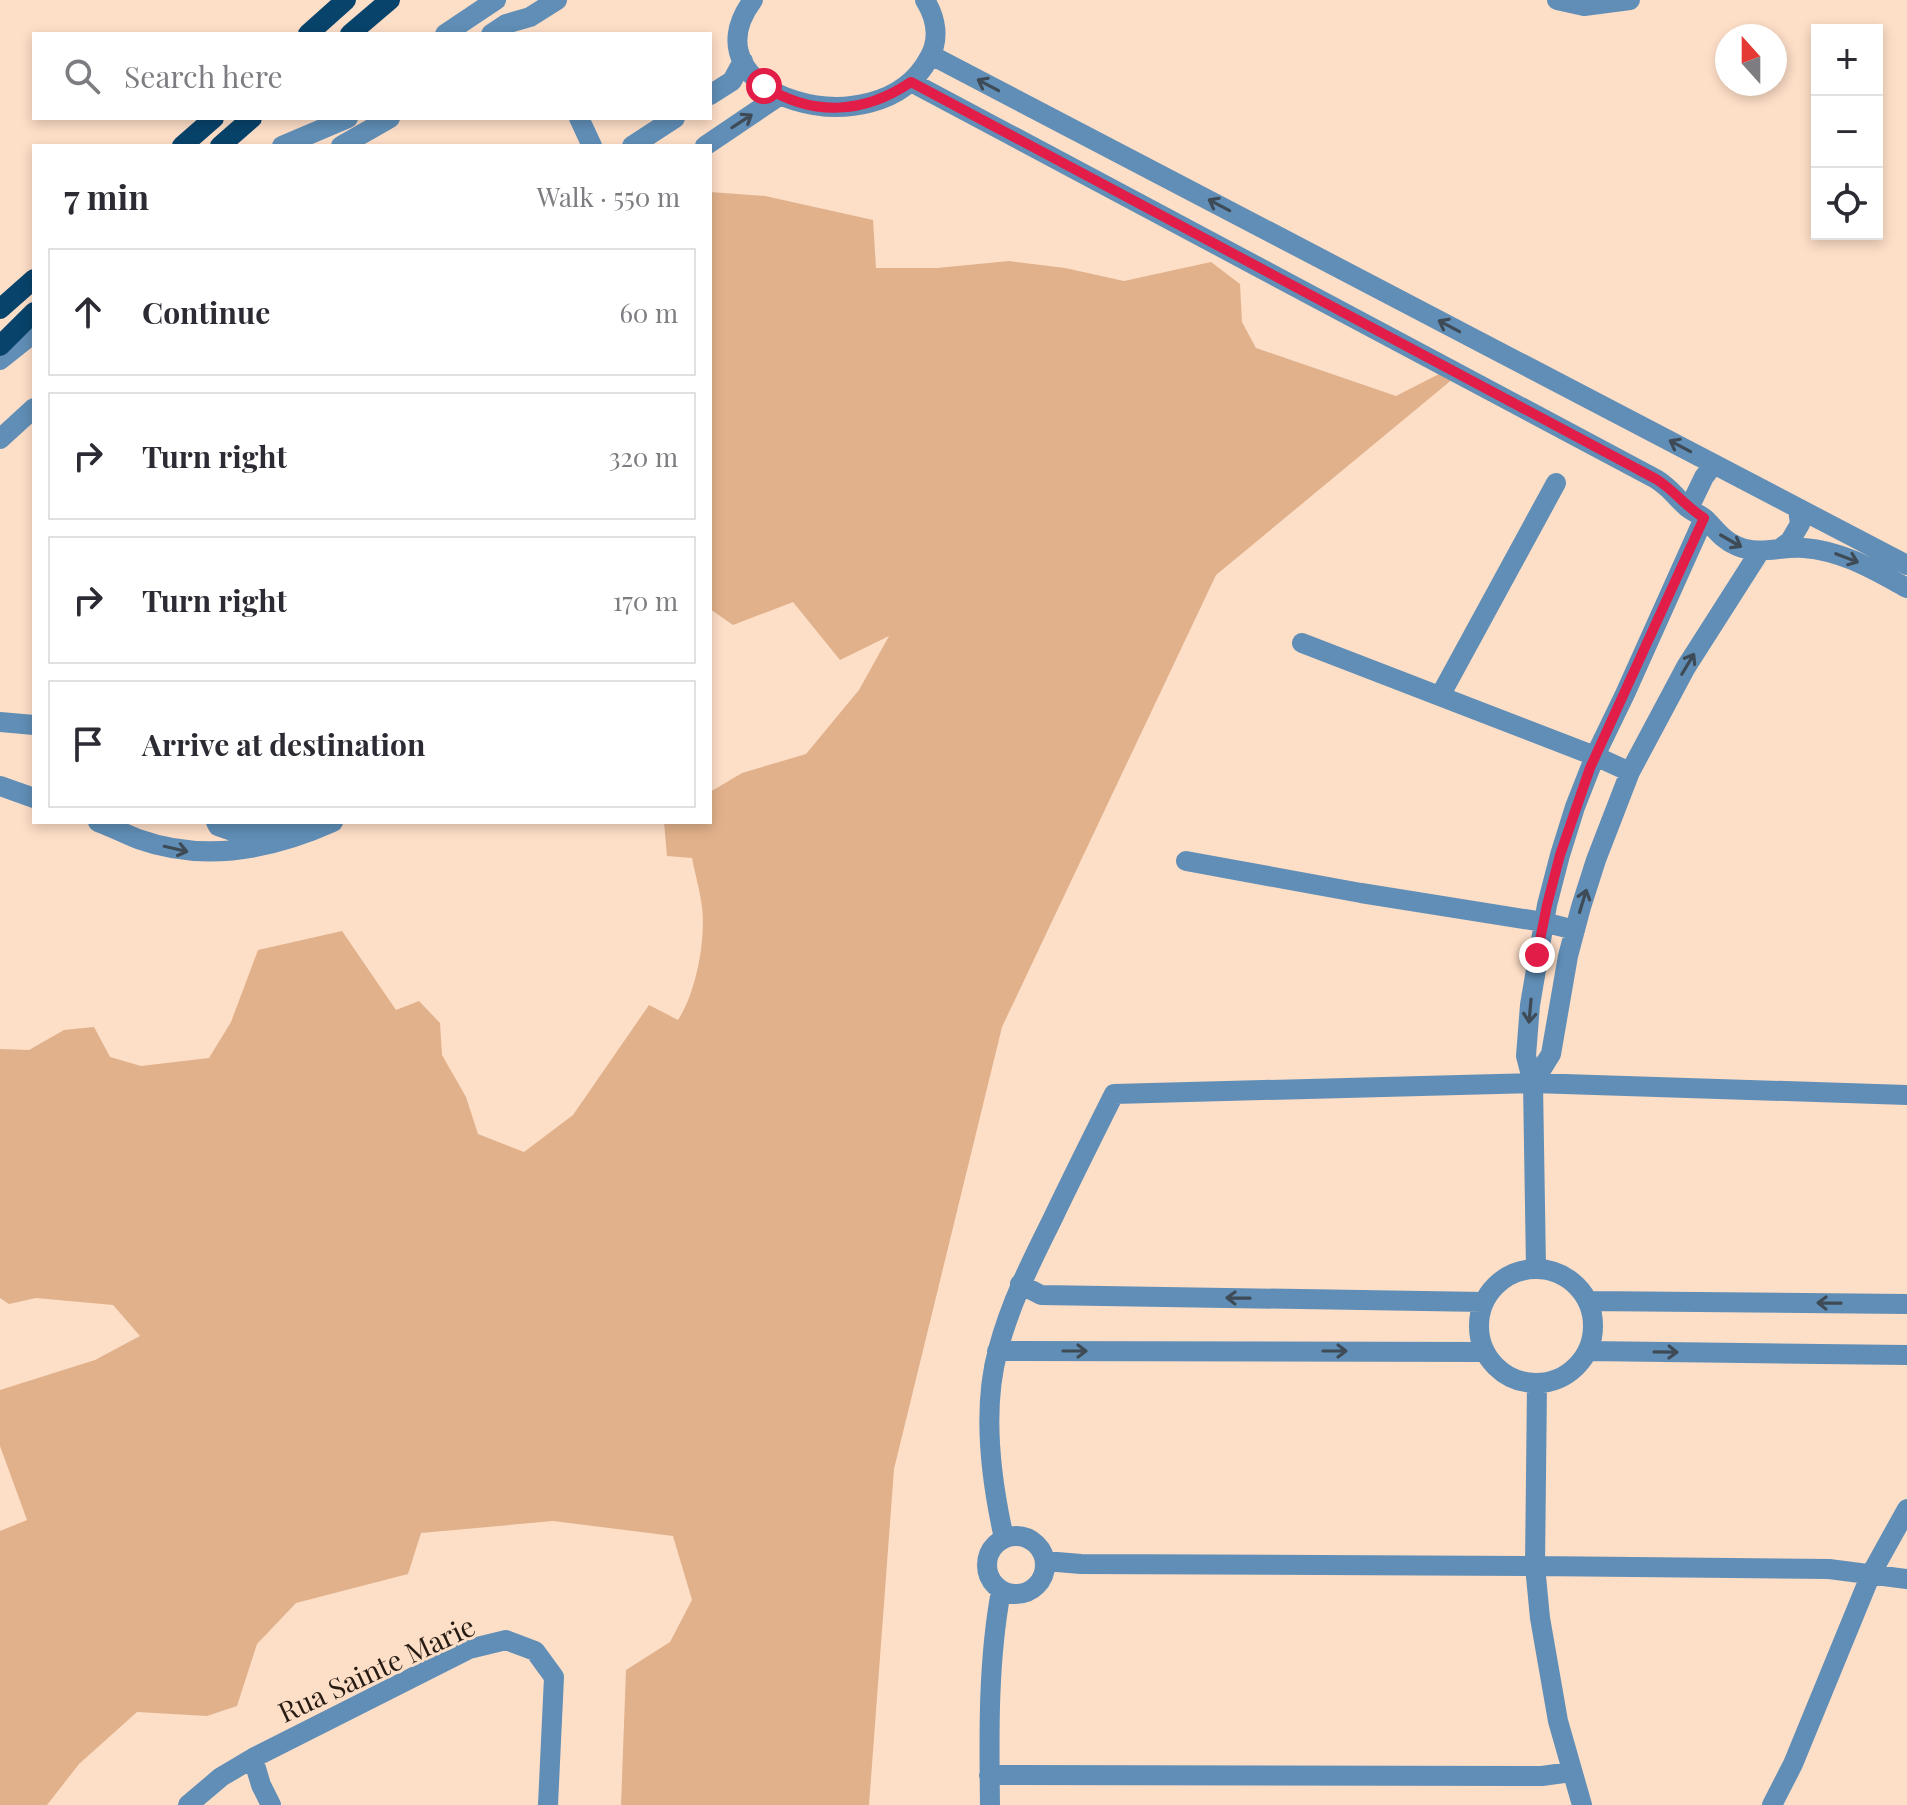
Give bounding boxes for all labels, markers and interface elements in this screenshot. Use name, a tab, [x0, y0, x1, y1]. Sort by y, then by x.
north arrow	[1715, 24, 1787, 96]
map controls	[1811, 24, 1883, 240]
button: +	[1811, 24, 1883, 96]
search box	[32, 32, 712, 120]
icon: search	[60, 54, 104, 98]
text: Search here	[124, 56, 283, 96]
route start	[746, 68, 782, 104]
one-way arrow	[977, 76, 1001, 92]
button: −	[1811, 96, 1883, 168]
one-way arrow	[731, 113, 753, 130]
button: locate	[1811, 168, 1883, 240]
text: 7 min	[64, 173, 149, 219]
text: Walk · 550 m	[537, 179, 680, 214]
one-way arrow	[1207, 197, 1231, 213]
icon: ahead	[66, 290, 110, 334]
text: Continue	[142, 292, 270, 332]
text: 60 m	[619, 295, 678, 330]
one-way arrow	[1438, 317, 1462, 333]
icon: right	[66, 434, 110, 478]
text: Turn right	[142, 436, 287, 476]
one-way arrow	[1668, 437, 1692, 453]
text: 320 m	[609, 439, 678, 474]
one-way arrow	[1719, 533, 1742, 549]
one-way arrow	[1834, 552, 1859, 566]
icon: right	[66, 578, 110, 622]
text: Turn right	[142, 580, 287, 620]
text: 170 m	[613, 583, 678, 618]
one-way arrow	[1680, 654, 1697, 676]
icon: arrive	[66, 722, 110, 766]
text: Arrive at destination	[142, 724, 425, 764]
one-way arrow	[163, 842, 188, 857]
one-way arrow	[1576, 889, 1591, 915]
route end	[1519, 937, 1555, 973]
one-way arrow	[1522, 997, 1537, 1024]
one-way arrow	[1225, 1290, 1252, 1306]
one-way arrow	[1816, 1295, 1843, 1311]
one-way arrow	[1061, 1343, 1088, 1359]
one-way arrow	[1321, 1343, 1348, 1359]
one-way arrow	[1652, 1344, 1679, 1360]
street label: Rua Sainte Marie	[272, 1606, 480, 1730]

